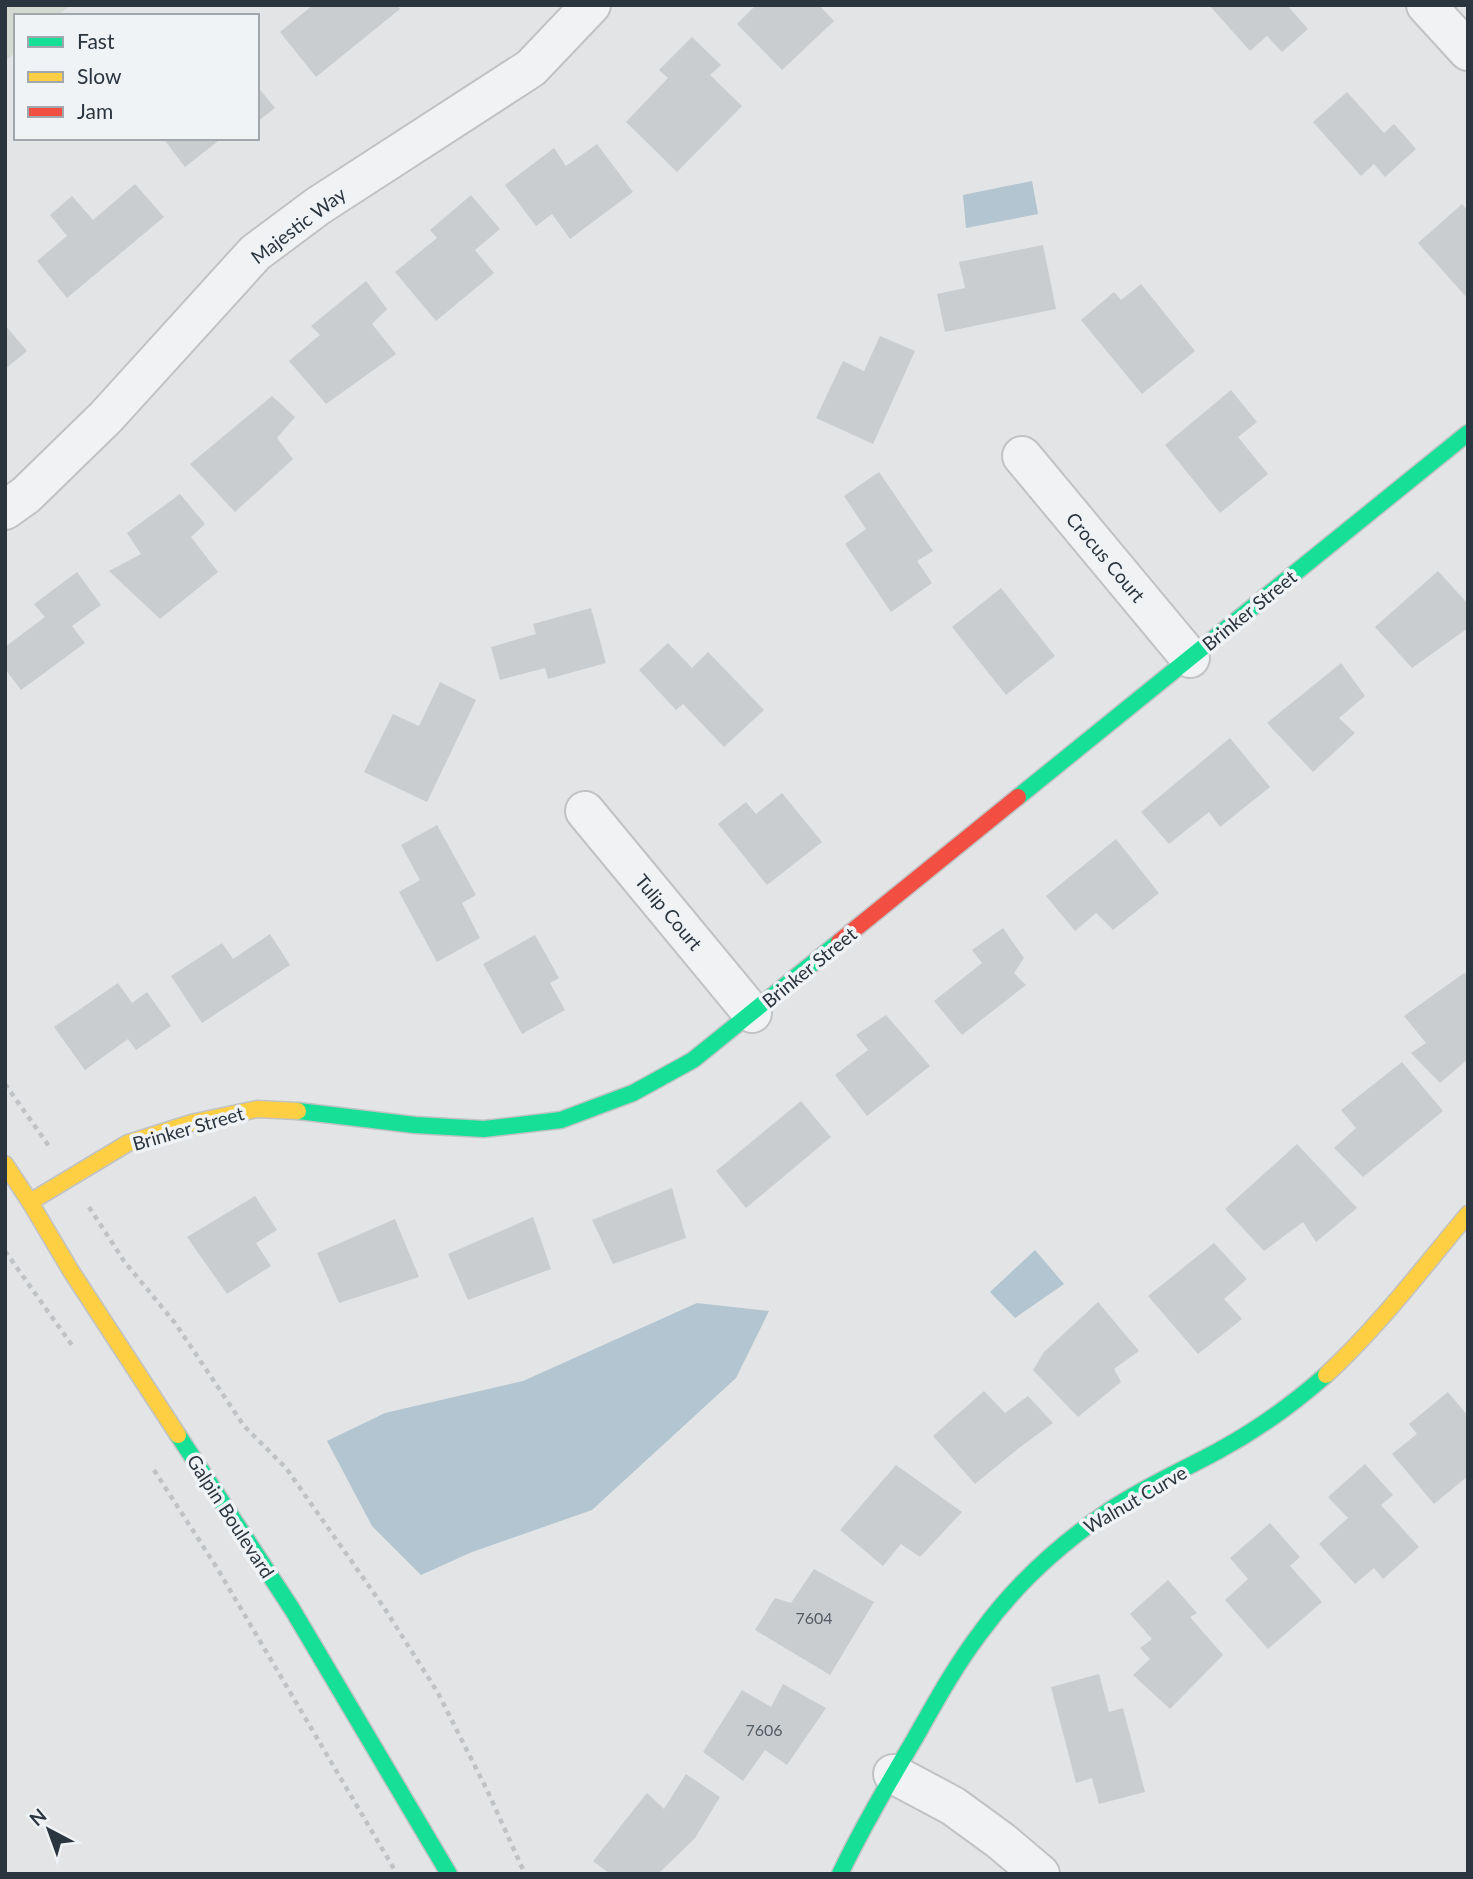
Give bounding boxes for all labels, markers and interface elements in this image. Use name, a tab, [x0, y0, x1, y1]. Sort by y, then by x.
legend	[14, 14, 259, 140]
text: Fast	[77, 28, 115, 53]
text: Slow	[77, 63, 122, 88]
text: Jam	[77, 98, 113, 123]
street label: Majestic Way	[246, 182, 350, 268]
street label: Crocus Court	[1062, 507, 1150, 607]
street label: Brinker Street	[1197, 565, 1301, 655]
street label: Tulip Court	[631, 869, 707, 955]
street label: Brinker Street	[757, 922, 861, 1012]
street label: Brinker Street	[130, 1101, 246, 1155]
street label: Galpin Boulevard	[183, 1450, 279, 1582]
street label: Walnut Curve	[1079, 1460, 1191, 1538]
house number: 7604	[795, 1608, 833, 1627]
house number: 7606	[745, 1720, 783, 1739]
north arrow	[14, 1795, 84, 1865]
text: N	[24, 1803, 51, 1830]

